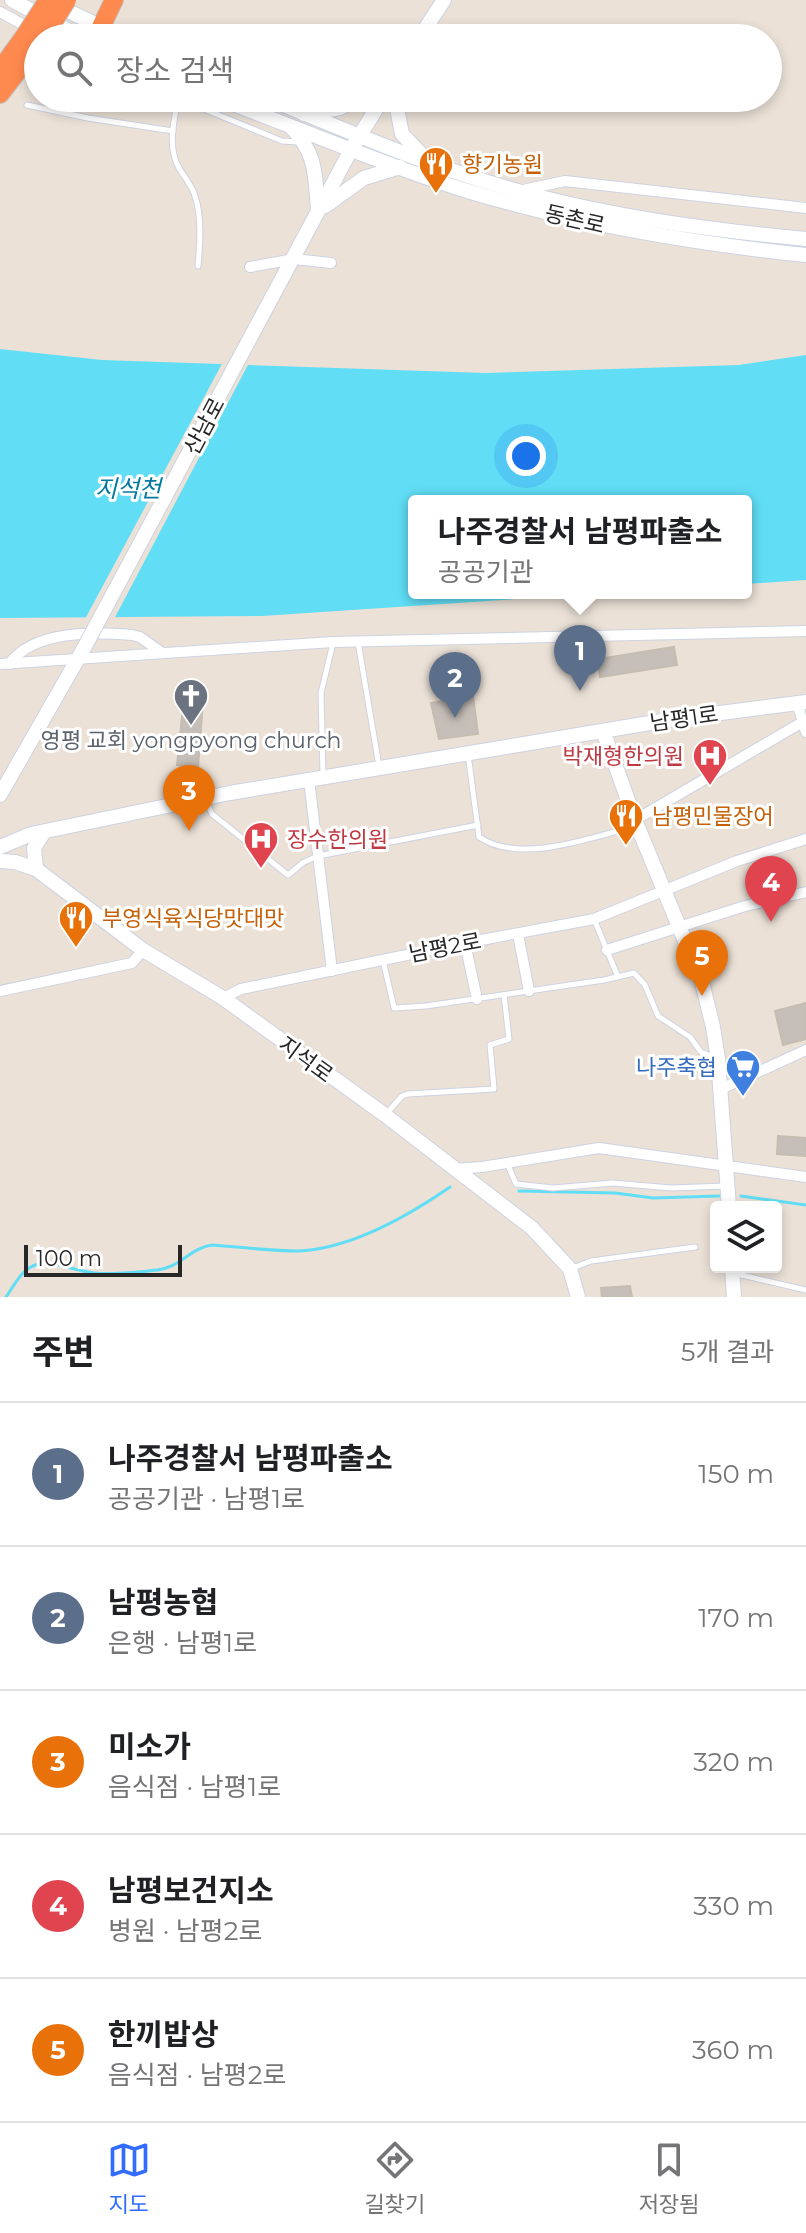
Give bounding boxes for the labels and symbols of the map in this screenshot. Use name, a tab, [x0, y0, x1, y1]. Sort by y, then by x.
restaurant icon: 향기농원	[417, 145, 455, 195]
place label: 향기농원	[462, 151, 543, 178]
street label: 동촌로	[542, 200, 608, 239]
street label: 산남로	[178, 393, 231, 459]
your location	[506, 436, 546, 476]
water label: 지석천	[95, 474, 164, 503]
pin: 1	[554, 625, 606, 691]
pin: 2	[429, 652, 481, 718]
church icon: 영평 교회 yongpyong church	[172, 677, 210, 727]
street label: 남평1로	[648, 700, 720, 737]
place label: 영평 교회 yongpyong church	[40, 727, 342, 754]
hospital icon: 박재형한의원	[691, 737, 729, 787]
place label: 박재형한의원	[563, 743, 684, 770]
pin: 3	[163, 765, 215, 831]
restaurant icon: 남평민물장어	[607, 797, 645, 847]
place label: 남평민물장어	[652, 803, 773, 830]
hospital icon: 장수한의원	[242, 820, 280, 870]
place label: 장수한의원	[287, 826, 388, 853]
pin: 4	[745, 856, 797, 922]
restaurant icon: 부영식육식당맛대맛	[57, 899, 95, 949]
place label: 부영식육식당맛대맛	[102, 905, 284, 932]
street label: 남평2로	[407, 927, 484, 968]
pin: 5	[676, 930, 728, 996]
street label: 지석로	[273, 1031, 338, 1088]
supermarket icon: 나주축협	[724, 1048, 762, 1098]
place label: 나주축협	[636, 1054, 717, 1081]
scale bar	[24, 1241, 182, 1277]

